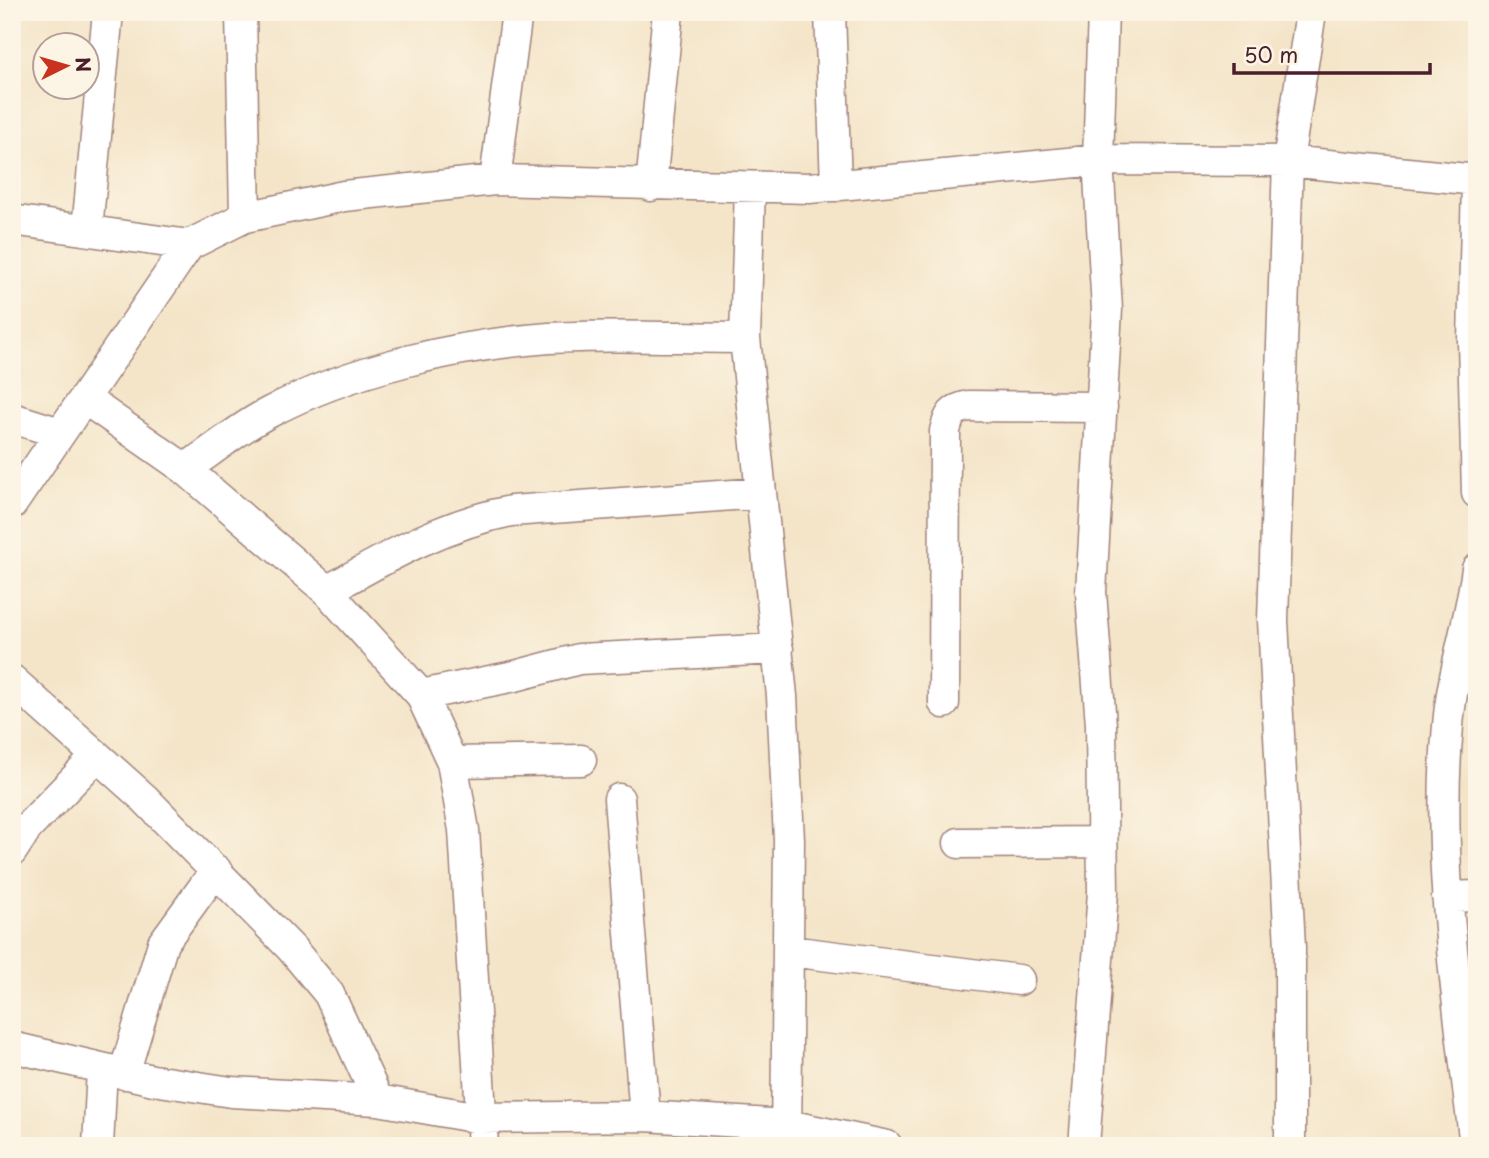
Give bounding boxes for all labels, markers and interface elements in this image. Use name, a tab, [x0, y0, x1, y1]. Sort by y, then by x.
north arrow	[32, 32, 102, 102]
scale bar	[1234, 32, 1430, 76]
text: 50 m	[1244, 38, 1298, 70]
text: N	[69, 56, 99, 73]

